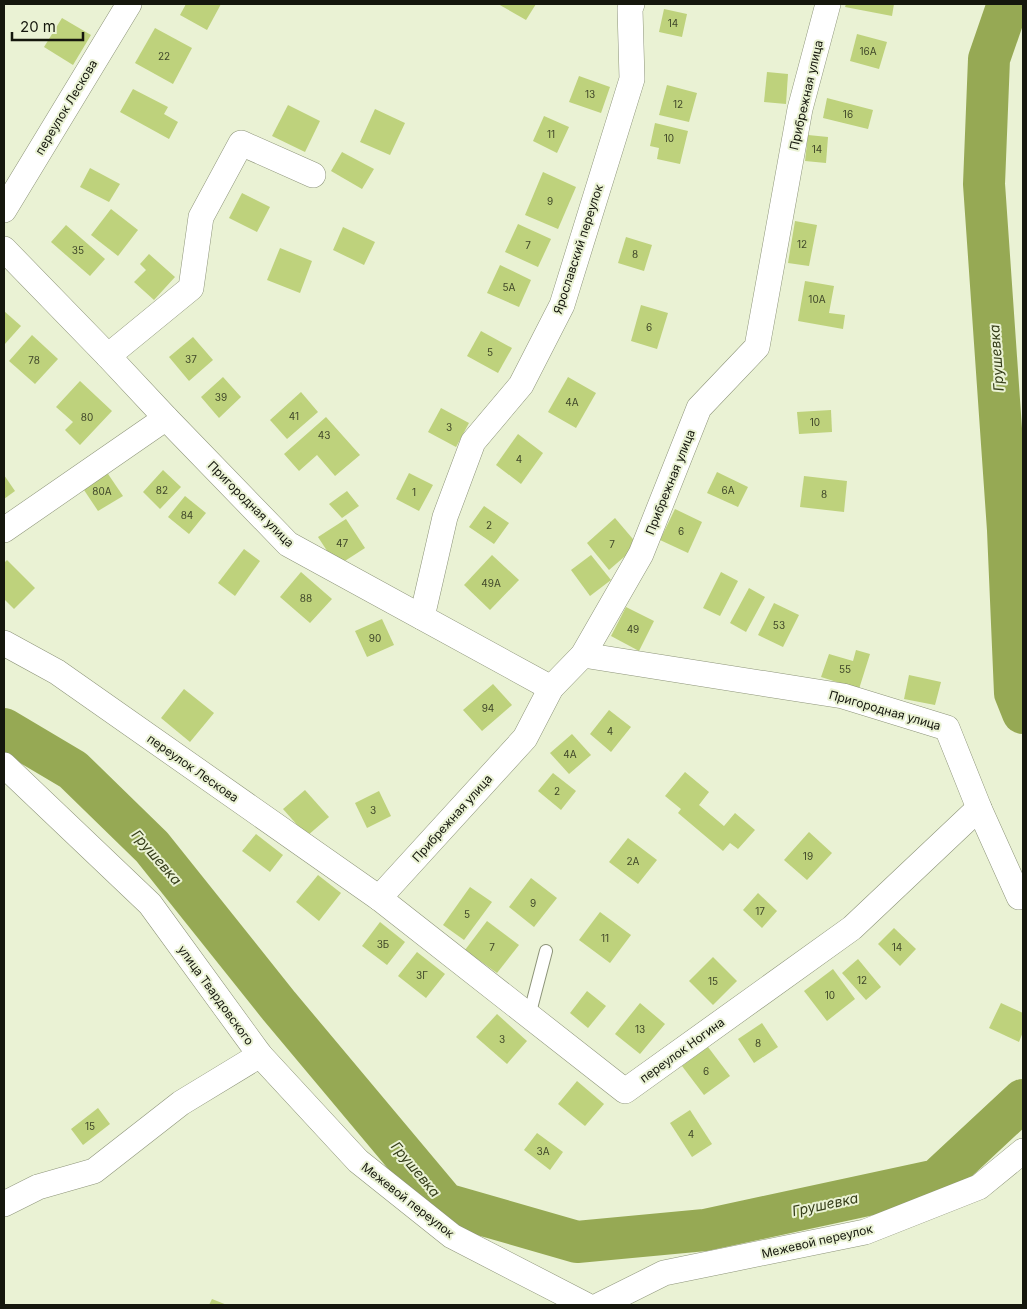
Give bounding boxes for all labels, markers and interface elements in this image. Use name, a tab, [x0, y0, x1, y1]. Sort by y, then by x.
scale bar	[12, 10, 84, 42]
text: 20 m	[20, 17, 56, 36]
house number: 14	[668, 17, 678, 29]
street label: Прибрежная улица	[786, 39, 826, 151]
house number: 16А	[859, 45, 877, 57]
house number: 22	[158, 50, 170, 62]
street label: переулок Лескова	[32, 57, 100, 157]
house number: 13	[585, 88, 595, 100]
house number: 12	[673, 98, 683, 110]
house number: 16	[843, 108, 853, 120]
house number: 11	[547, 128, 555, 140]
house number: 10	[664, 132, 674, 144]
house number: 14	[812, 143, 822, 155]
street label: Ярославский переулок	[550, 182, 606, 316]
house number: 9	[547, 195, 553, 207]
house number: 12	[797, 238, 807, 250]
house number: 7	[525, 239, 531, 251]
house number: 35	[72, 244, 84, 256]
house number: 8	[632, 248, 638, 260]
house number: 5А	[503, 281, 516, 293]
house number: 10А	[808, 293, 826, 305]
house number: 6	[646, 321, 652, 333]
water label: Грушевка	[985, 323, 1007, 392]
house number: 5	[487, 346, 493, 358]
house number: 37	[185, 353, 197, 365]
house number: 78	[28, 354, 40, 366]
house number: 39	[215, 391, 227, 403]
house number: 4А	[565, 396, 579, 408]
house number: 41	[289, 410, 299, 422]
house number: 80	[81, 411, 93, 423]
house number: 10	[810, 416, 820, 428]
house number: 3	[446, 421, 452, 433]
street label: Прибрежная улица	[642, 427, 698, 537]
house number: 43	[318, 429, 330, 441]
house number: 4	[516, 453, 522, 465]
street label: Пригородная улица	[205, 458, 297, 550]
house number: 82	[156, 484, 168, 496]
house number: 6А	[721, 484, 735, 496]
house number: 80А	[92, 485, 112, 497]
house number: 1	[412, 486, 416, 498]
house number: 8	[821, 488, 827, 500]
house number: 84	[181, 509, 193, 521]
house number: 2	[486, 519, 492, 531]
house number: 6	[678, 525, 684, 537]
house number: 47	[336, 537, 348, 549]
house number: 7	[609, 538, 615, 550]
house number: 49А	[481, 577, 501, 589]
house number: 88	[300, 592, 312, 604]
house number: 53	[773, 619, 785, 631]
house number: 49	[627, 623, 639, 635]
house number: 90	[369, 632, 381, 644]
house number: 55	[839, 663, 851, 675]
street label: Пригородная улица	[827, 687, 943, 733]
house number: 94	[482, 702, 494, 714]
house number: 4	[607, 725, 613, 737]
street label: переулок Лескова	[144, 731, 242, 805]
house number: 4А	[563, 748, 577, 760]
street label: Прибрежная улица	[409, 771, 495, 865]
house number: 2	[554, 785, 560, 797]
house number: 3	[370, 804, 376, 816]
water label: Грушевка	[129, 826, 186, 888]
house number: 19	[803, 850, 813, 862]
house number: 2А	[627, 855, 640, 867]
house number: 9	[530, 897, 536, 909]
house number: 17	[755, 905, 765, 917]
house number: 5	[464, 908, 470, 920]
house number: 11	[601, 932, 609, 944]
house number: 3Б	[377, 938, 389, 950]
house number: 7	[489, 941, 495, 953]
house number: 14	[892, 941, 902, 953]
street label: улица Твардовского	[175, 942, 257, 1048]
house number: 3Г	[416, 969, 428, 981]
house number: 12	[857, 974, 867, 986]
house number: 15	[708, 975, 718, 987]
house number: 10	[825, 989, 835, 1001]
street label: переулок Ногина	[637, 1014, 727, 1086]
house number: 13	[635, 1023, 645, 1035]
house number: 3	[499, 1033, 505, 1045]
house number: 8	[755, 1037, 761, 1049]
house number: 6	[703, 1065, 709, 1077]
house number: 15	[85, 1120, 95, 1132]
house number: 4	[688, 1128, 694, 1140]
water label: Грушевка	[388, 1138, 444, 1201]
house number: 3А	[536, 1145, 550, 1157]
street label: Межевой переулок	[359, 1159, 458, 1241]
water label: Грушевка	[790, 1189, 860, 1219]
street label: Межевой переулок	[760, 1221, 874, 1261]

